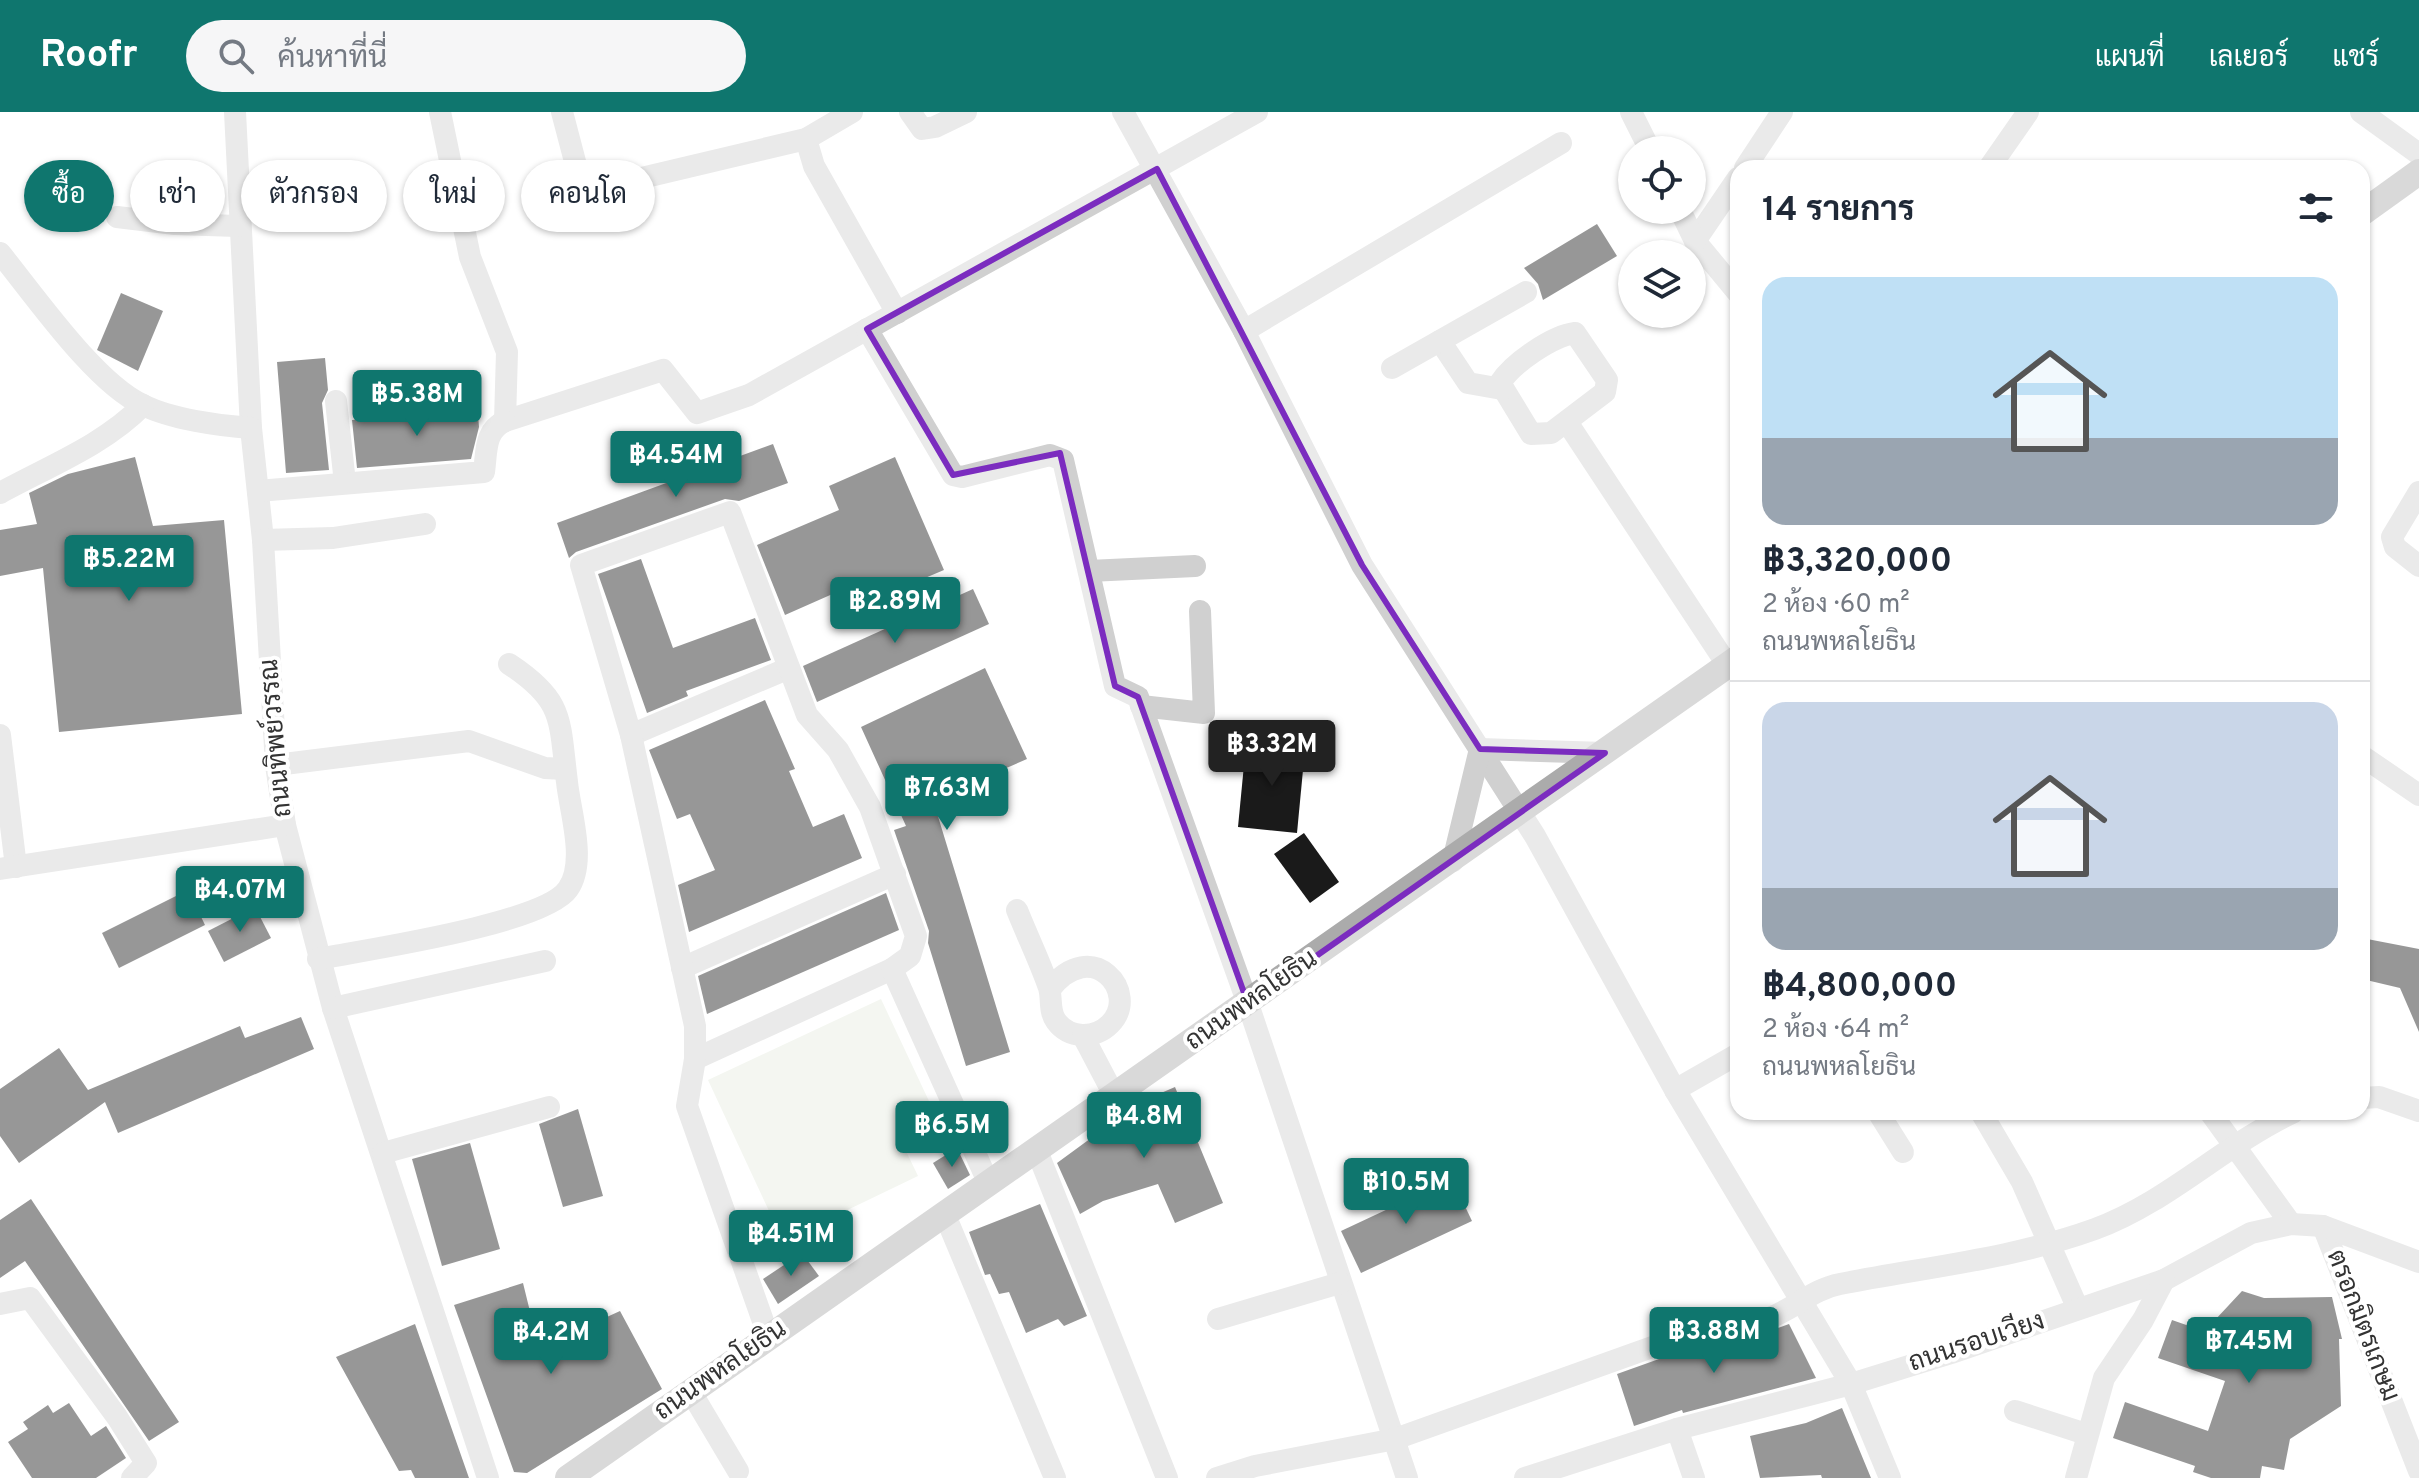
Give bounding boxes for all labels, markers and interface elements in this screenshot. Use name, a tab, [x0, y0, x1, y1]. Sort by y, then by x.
search box	[186, 20, 746, 92]
text: Roofr	[40, 32, 138, 81]
icon: search	[214, 34, 258, 78]
text: ค้นหาที่นี่	[278, 41, 387, 78]
text: แผนที่	[2095, 41, 2165, 77]
text: เลเยอร์	[2209, 41, 2288, 77]
text: แชร์	[2332, 41, 2379, 77]
map controls	[1618, 136, 1706, 328]
button: locate	[1618, 136, 1706, 224]
chip: ซื้อ	[24, 160, 114, 232]
chip: เช่า	[130, 160, 225, 232]
chip: ตัวกรอง	[241, 160, 387, 232]
chip: ใหม่	[403, 160, 505, 232]
chip: คอนโด	[521, 160, 655, 232]
icon: filters	[2294, 186, 2338, 230]
text: 14 รายการ	[1762, 190, 1915, 233]
button: layers	[1618, 240, 1706, 328]
icon: home	[1978, 329, 2122, 473]
pin: ฿5.38M	[352, 370, 482, 438]
text: ฿5.38M	[370, 379, 464, 412]
pin: ฿4.54M	[611, 431, 741, 499]
text: ฿4.54M	[628, 440, 724, 473]
pin: ฿5.22M	[64, 535, 194, 603]
text: ฿3,320,000	[1762, 541, 1952, 584]
text: ฿5.22M	[83, 544, 176, 577]
pin: ฿2.89M	[830, 577, 960, 645]
text: ฿2.89M	[848, 586, 942, 619]
text: 2 ห้อง · 60 m²	[1762, 589, 1910, 622]
text: ถนนพหลโยธิน	[1762, 627, 1916, 660]
street label: ถนนทิพย์วรรณ	[251, 657, 300, 819]
pin: ฿3.32M	[1207, 720, 1337, 788]
text: ฿3.32M	[1226, 729, 1318, 762]
icon: home	[1978, 754, 2122, 898]
pin: ฿7.63M	[882, 764, 1012, 832]
text: ฿7.63M	[903, 773, 991, 806]
pin: ฿4.07M	[175, 866, 305, 934]
text: ฿4.07M	[194, 875, 286, 908]
street label: ถนนพหลโยธิน	[1178, 942, 1325, 1059]
text: ฿4,800,000	[1762, 966, 1957, 1009]
text: 2 ห้อง · 64 m²	[1762, 1014, 1909, 1047]
text: ถนนพหลโยธิน	[1762, 1052, 1916, 1085]
pin: ฿4.8M	[1088, 1092, 1200, 1160]
pin: ฿6.5M	[896, 1101, 1008, 1169]
text: ฿4.8M	[1105, 1101, 1183, 1134]
text: ฿6.5M	[913, 1110, 991, 1143]
pin: ฿10.5M	[1341, 1158, 1471, 1226]
text: ฿10.5M	[1362, 1167, 1450, 1200]
pin: ฿4.51M	[726, 1210, 856, 1278]
text: ฿4.51M	[747, 1219, 835, 1252]
street label: ตรอกมิตรเกษม	[2318, 1245, 2407, 1406]
street label: ถนนรอบเวียง	[1904, 1304, 2049, 1380]
pin: ฿3.88M	[1649, 1307, 1779, 1375]
pin: ฿4.2M	[495, 1308, 607, 1376]
street label: ถนนพหลโยธิน	[647, 1312, 794, 1429]
text: ฿3.88M	[1668, 1316, 1760, 1349]
text: ฿4.2M	[512, 1317, 590, 1350]
pin: ฿7.45M	[2184, 1317, 2314, 1385]
text: ฿7.45M	[2205, 1326, 2293, 1359]

